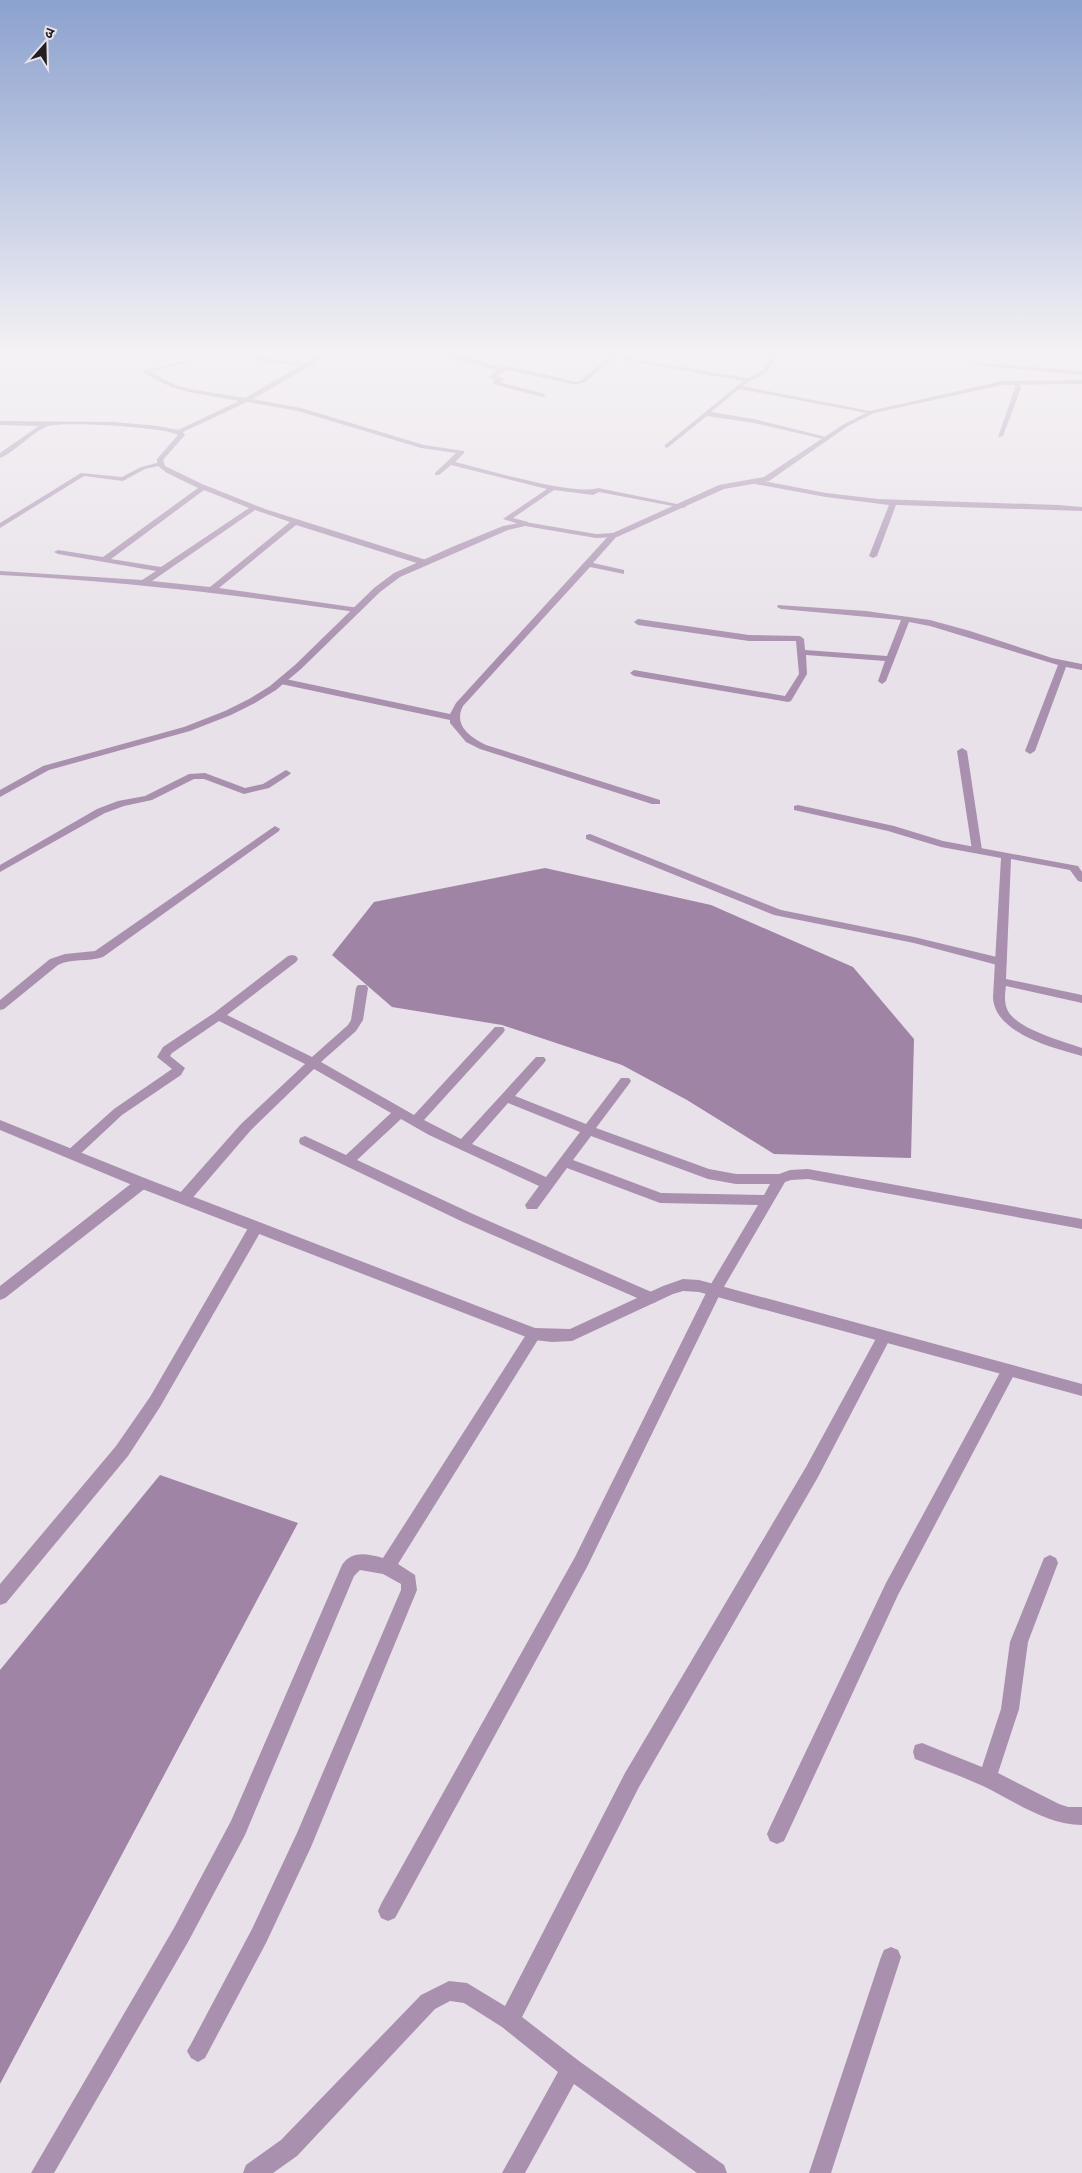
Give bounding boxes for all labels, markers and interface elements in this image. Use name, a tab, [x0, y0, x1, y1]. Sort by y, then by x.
north arrow	[20, 20, 70, 70]
text: उ	[43, 24, 57, 42]

